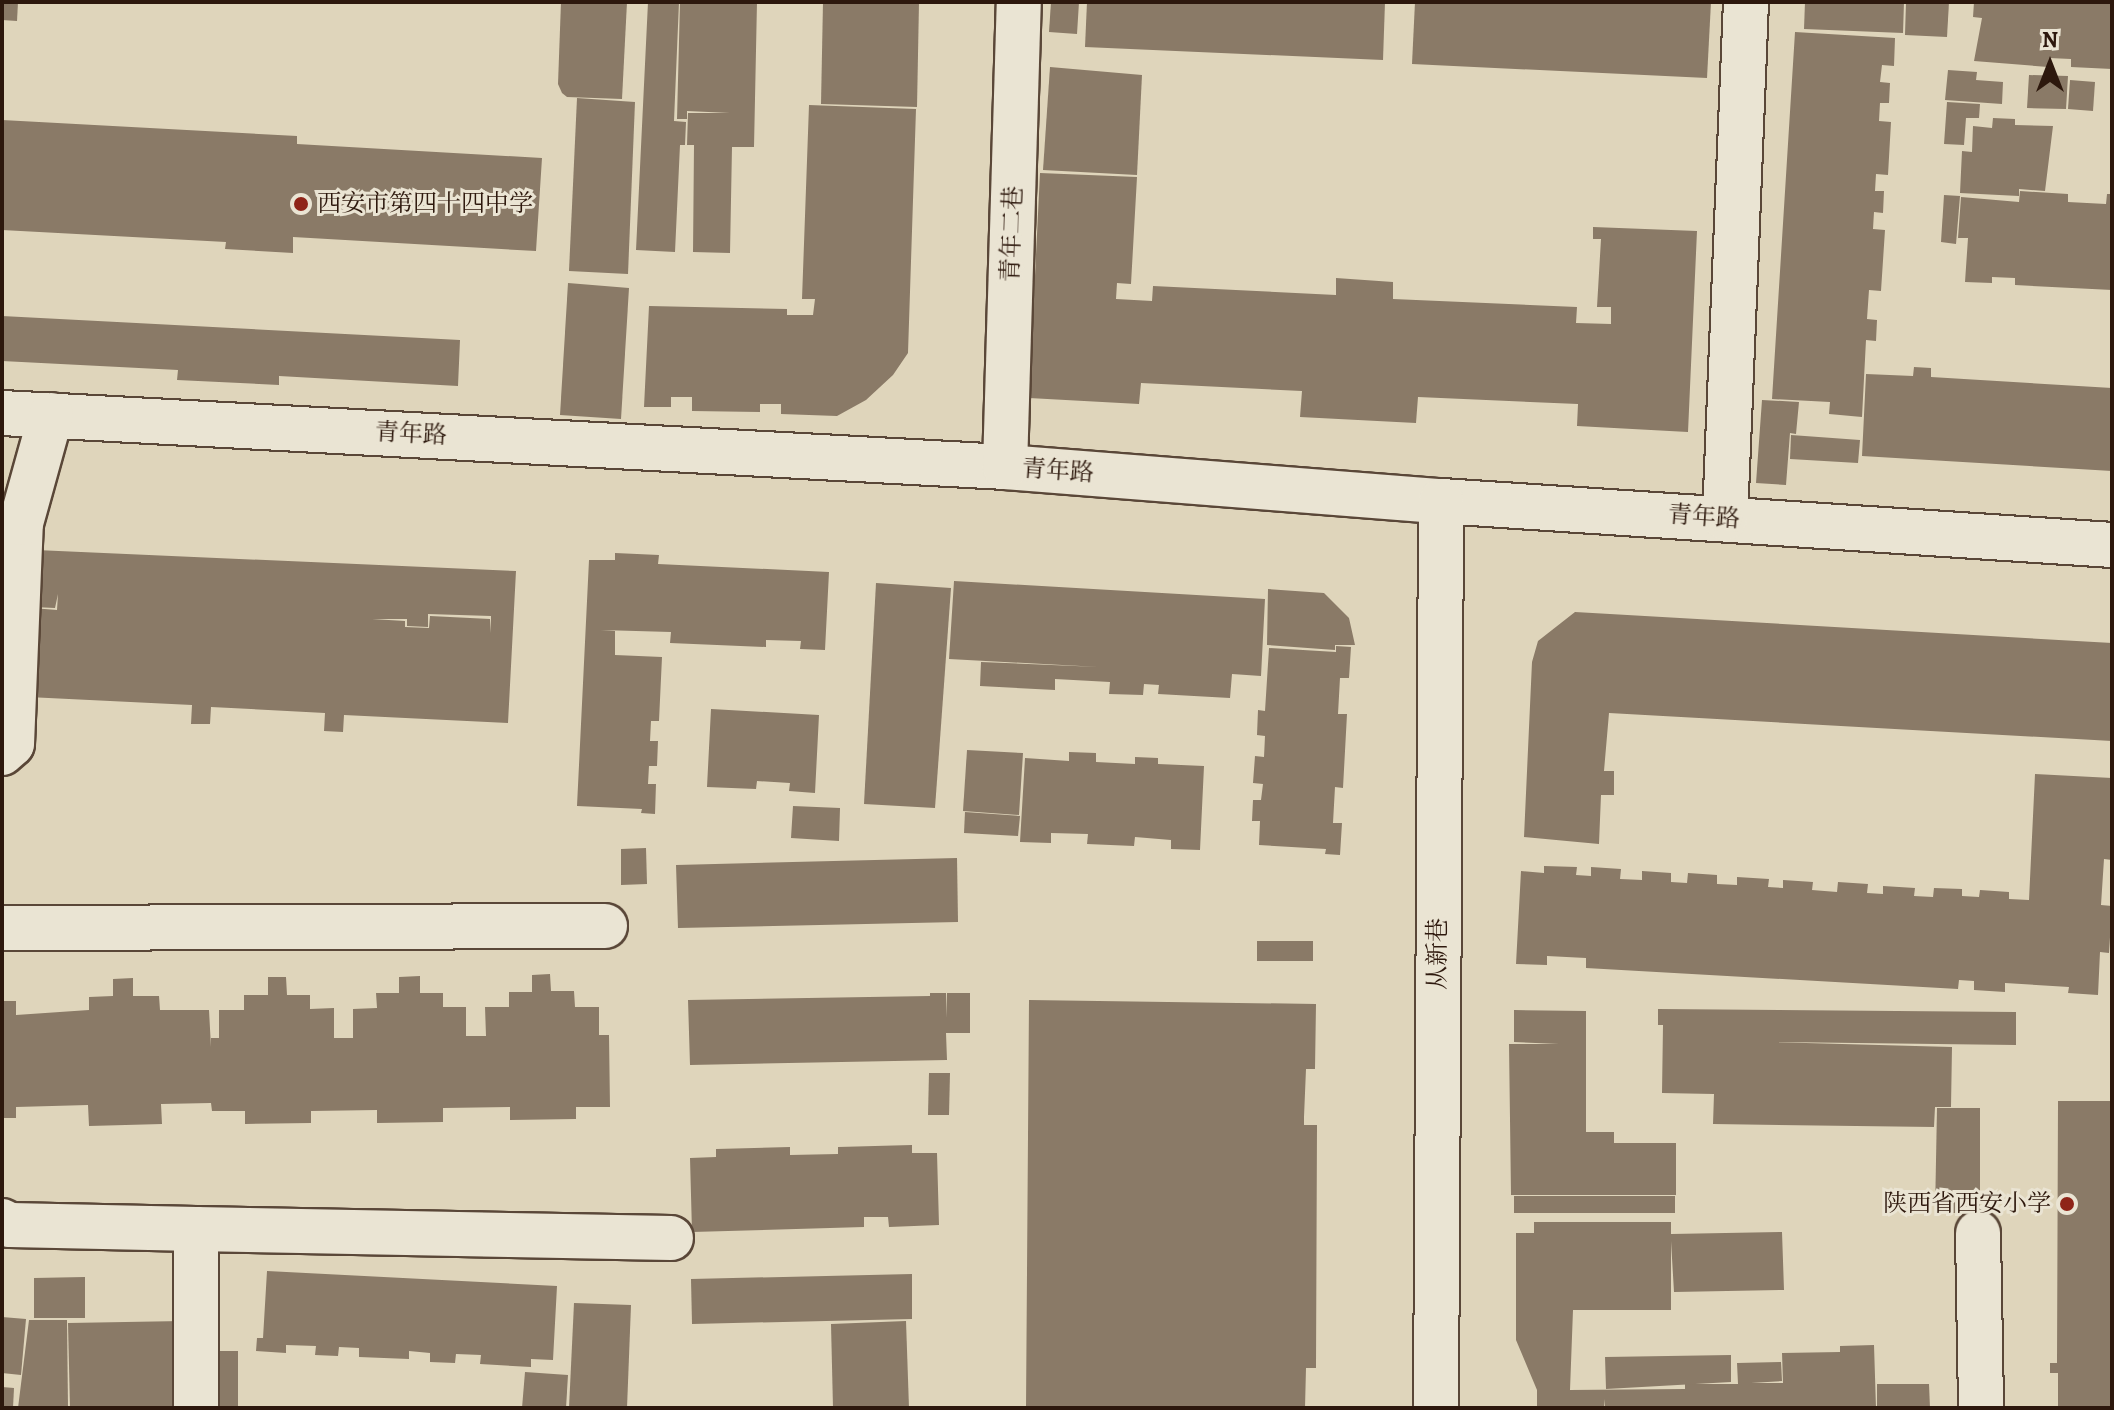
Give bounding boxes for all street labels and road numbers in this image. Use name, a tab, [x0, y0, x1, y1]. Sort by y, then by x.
street label: 青年二巷	[996, 186, 1028, 282]
street label: 青年路	[374, 418, 448, 450]
street label: 青年路	[1021, 454, 1095, 488]
street label: 青年路	[1667, 500, 1741, 534]
street label: 从新巷	[1424, 918, 1452, 990]

